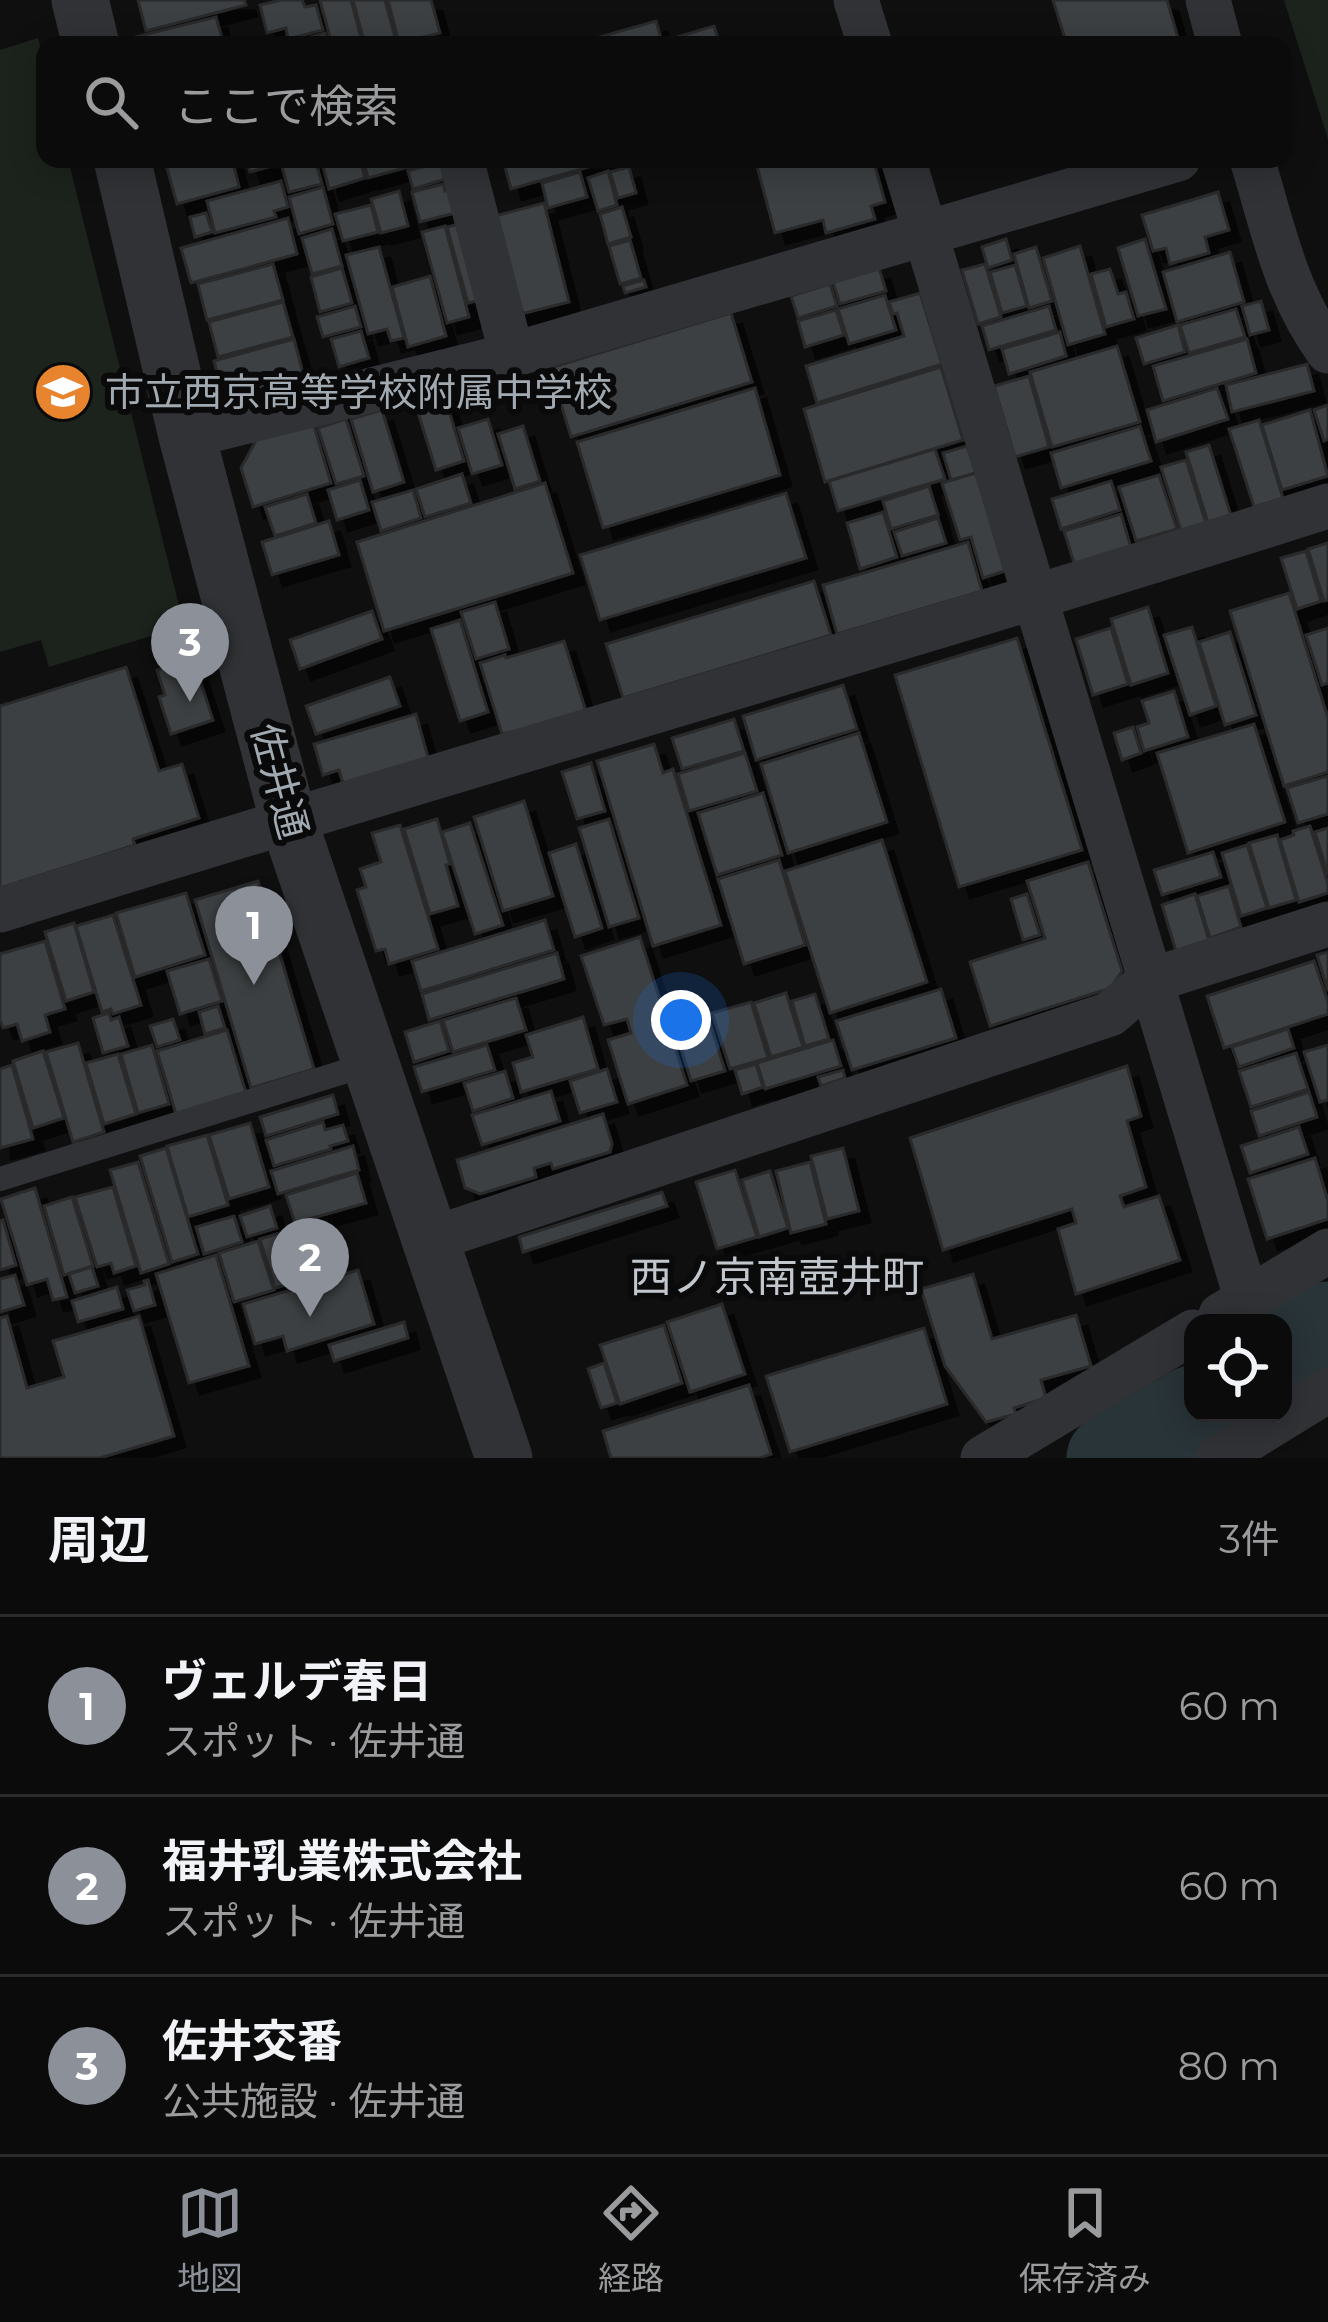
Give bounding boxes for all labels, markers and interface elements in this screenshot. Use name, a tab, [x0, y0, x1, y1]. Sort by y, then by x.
search box	[36, 36, 1292, 168]
icon: search	[78, 69, 144, 135]
text: ここで検索	[174, 78, 399, 133]
school or university icon: 市立西京高等学校附属中学校	[32, 361, 94, 423]
place label: 市立西京高等学校附属中学校	[105, 368, 612, 416]
pin: 3	[151, 603, 229, 702]
street label: 佐井通	[242, 718, 318, 844]
pin: 1	[215, 886, 293, 985]
your location	[651, 990, 711, 1050]
pin: 2	[271, 1218, 349, 1317]
district label: 西ノ京南壺井町	[630, 1251, 924, 1303]
map controls	[1184, 1314, 1292, 1422]
button: locate	[1184, 1314, 1292, 1422]
text: 周辺	[48, 1509, 150, 1571]
text: 3件	[1219, 1515, 1280, 1563]
text: ヴェルデ春日	[162, 1653, 432, 1708]
text: 1	[79, 1682, 95, 1730]
text: 60 m	[1179, 1682, 1280, 1730]
text: スポット · 佐井通	[162, 1717, 465, 1765]
text: 福井乳業株式会社	[162, 1833, 522, 1888]
text: 2	[75, 1862, 99, 1910]
text: 60 m	[1179, 1862, 1280, 1910]
text: スポット · 佐井通	[162, 1897, 465, 1945]
text: 佐井交番	[162, 2013, 342, 2068]
text: 3	[75, 2042, 99, 2090]
text: 80 m	[1178, 2042, 1280, 2090]
text: 公共施設 · 佐井通	[162, 2077, 465, 2125]
tab: 地図	[177, 2180, 243, 2300]
tab: 経路	[598, 2180, 664, 2300]
tab: 保存済み	[1019, 2180, 1151, 2300]

